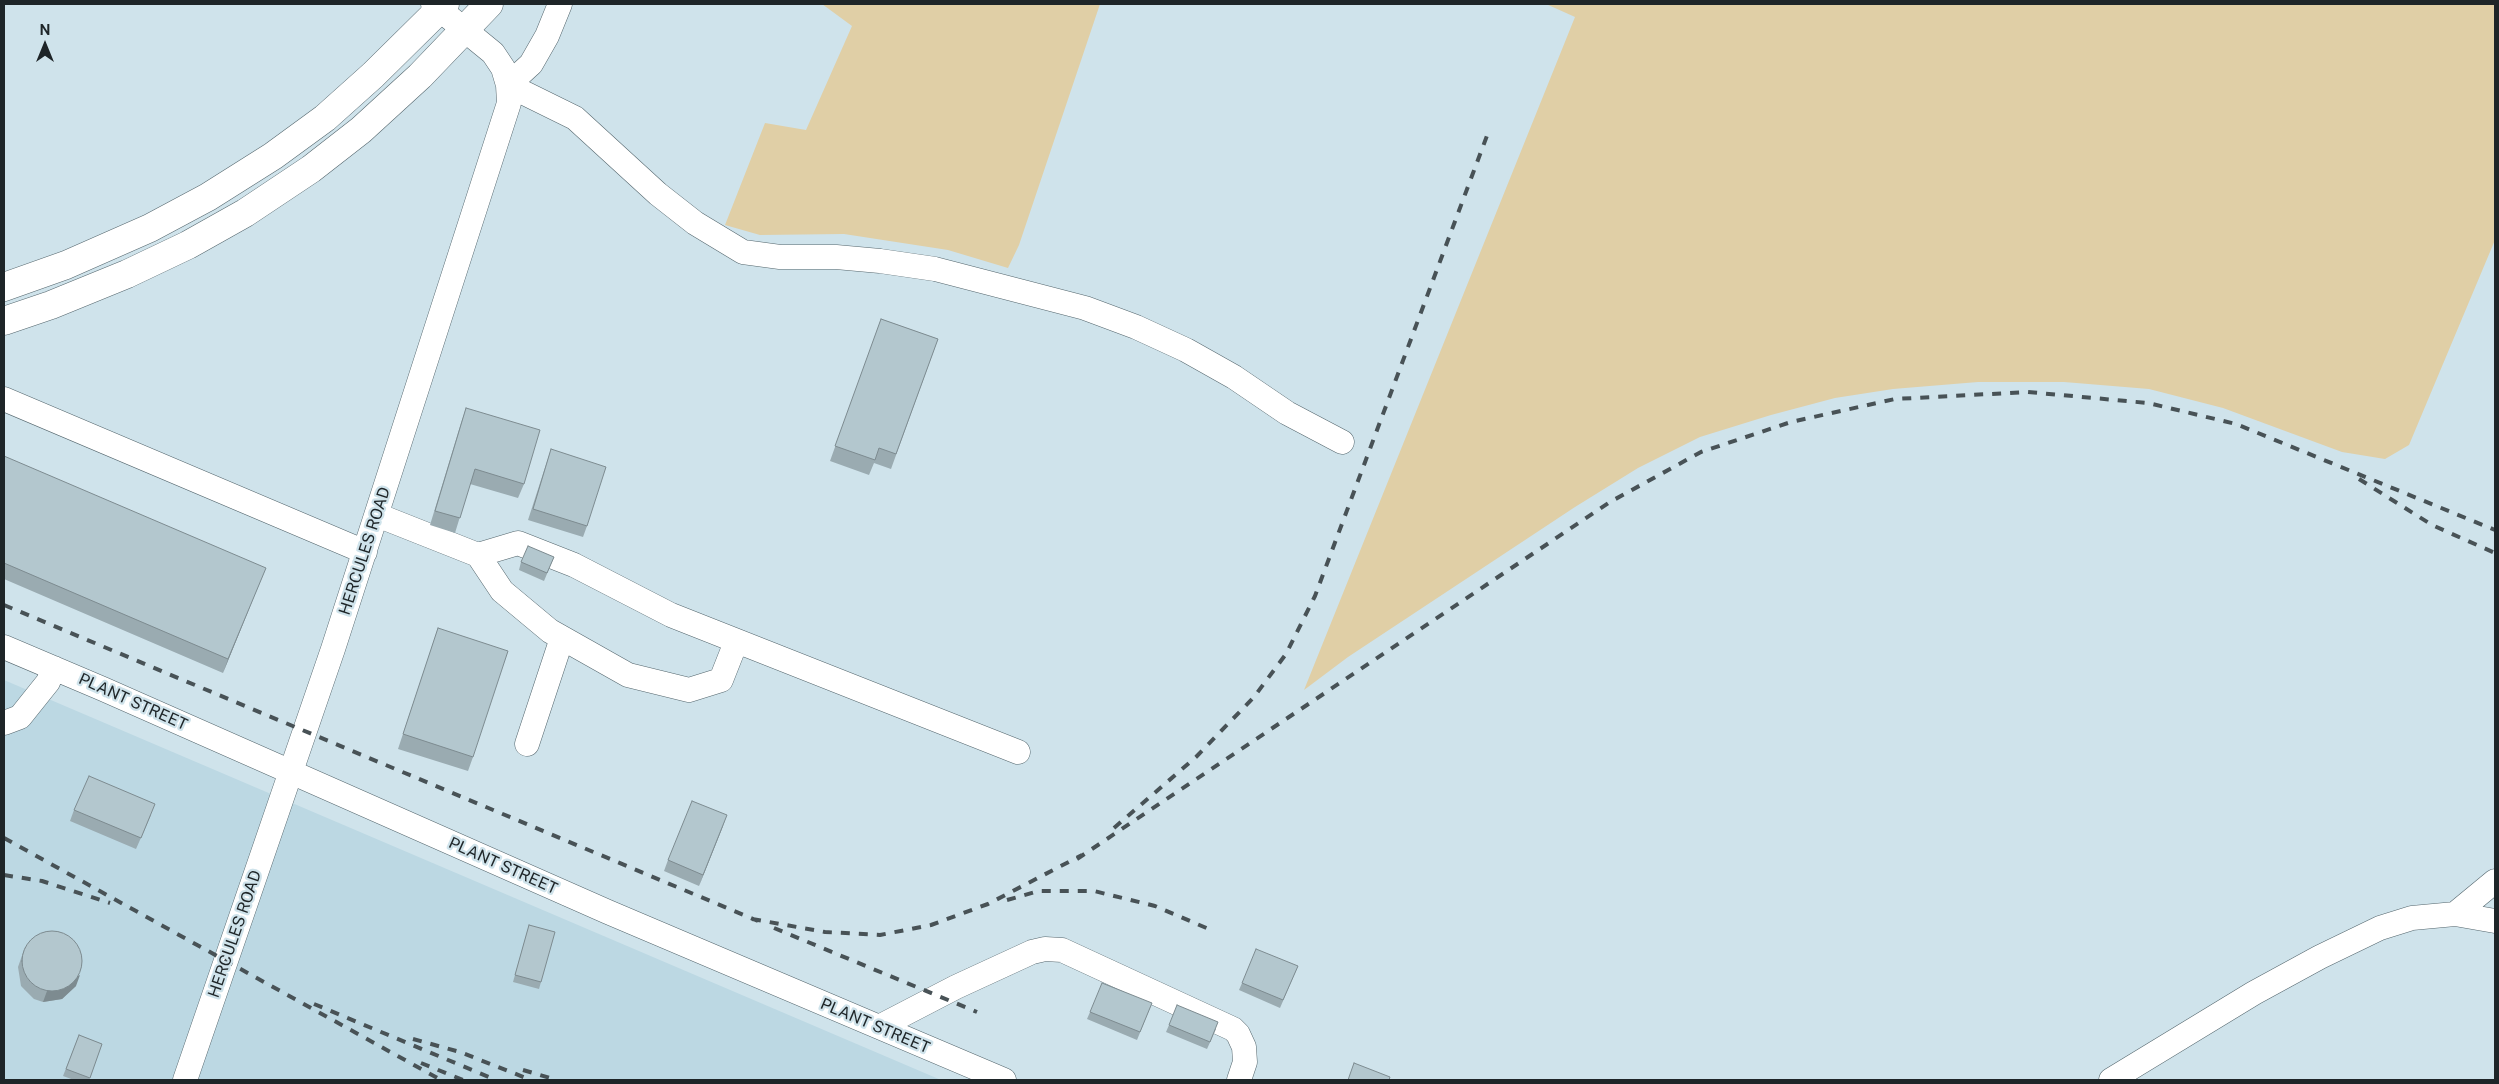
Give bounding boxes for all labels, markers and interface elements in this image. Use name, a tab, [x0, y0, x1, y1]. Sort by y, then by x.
north arrow	[20, 20, 70, 70]
text: N	[40, 22, 50, 38]
street label: HERCULES ROAD	[335, 485, 395, 617]
street label: PLANT STREET	[76, 669, 190, 735]
street label: PLANT STREET	[446, 833, 560, 899]
street label: HERCULES ROAD	[204, 868, 266, 1000]
street label: PLANT STREET	[817, 994, 933, 1058]

